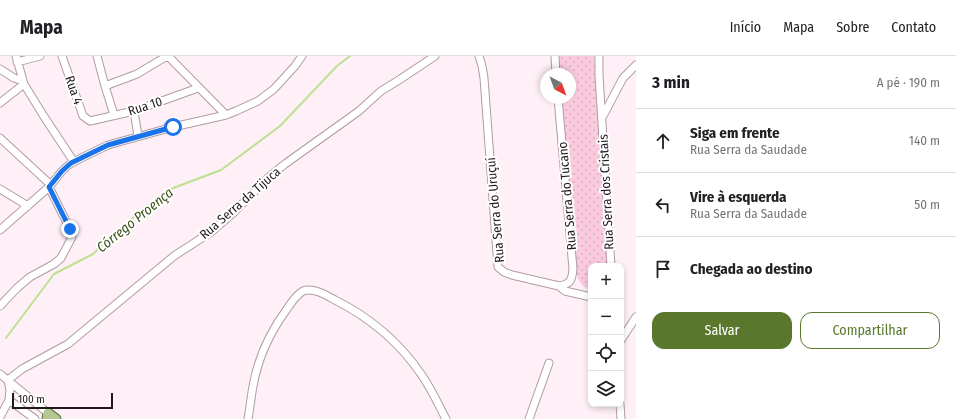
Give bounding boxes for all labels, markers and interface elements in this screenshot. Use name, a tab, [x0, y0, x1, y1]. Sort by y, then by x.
text: Mapa	[20, 16, 63, 39]
text: Início	[730, 19, 761, 36]
text: Mapa	[783, 19, 814, 36]
text: Sobre	[836, 19, 869, 36]
text: Contato	[891, 19, 936, 36]
north arrow	[540, 68, 576, 104]
text: 3 min	[652, 72, 690, 93]
street label: Rua 4	[62, 74, 86, 106]
text: A pé · 190 m	[877, 75, 940, 90]
street label: Rua 10	[126, 93, 164, 119]
route start	[164, 118, 182, 136]
text: Siga em frente	[690, 124, 780, 142]
icon: ahead	[652, 130, 674, 152]
street label: Rua Serra dos Cristais	[595, 133, 617, 250]
text: 140 m	[909, 133, 940, 148]
street label: Rua Serra do Tucano	[555, 141, 579, 251]
text: Rua Serra da Saudade	[690, 142, 807, 157]
street label: Rua Serra do Uruçuí	[483, 157, 507, 263]
street label: Rua Serra da Tijuca	[197, 164, 283, 242]
water label: Córrego Proença	[93, 184, 177, 256]
text: Vire à esquerda	[690, 188, 787, 206]
icon: left	[652, 194, 674, 216]
text: 50 m	[914, 197, 940, 212]
text: Rua Serra da Saudade	[690, 206, 807, 221]
route end	[61, 220, 79, 238]
icon: arrive	[652, 258, 674, 280]
text: Chegada ao destino	[690, 260, 812, 278]
map controls	[588, 263, 624, 407]
button: +	[588, 263, 624, 299]
button: −	[588, 299, 624, 335]
button: Salvar	[652, 312, 792, 349]
button: Compartilhar	[800, 312, 940, 349]
button: locate	[588, 335, 624, 371]
button: layers	[588, 371, 624, 407]
scale bar	[12, 391, 113, 410]
text: 100 m	[18, 393, 45, 406]

